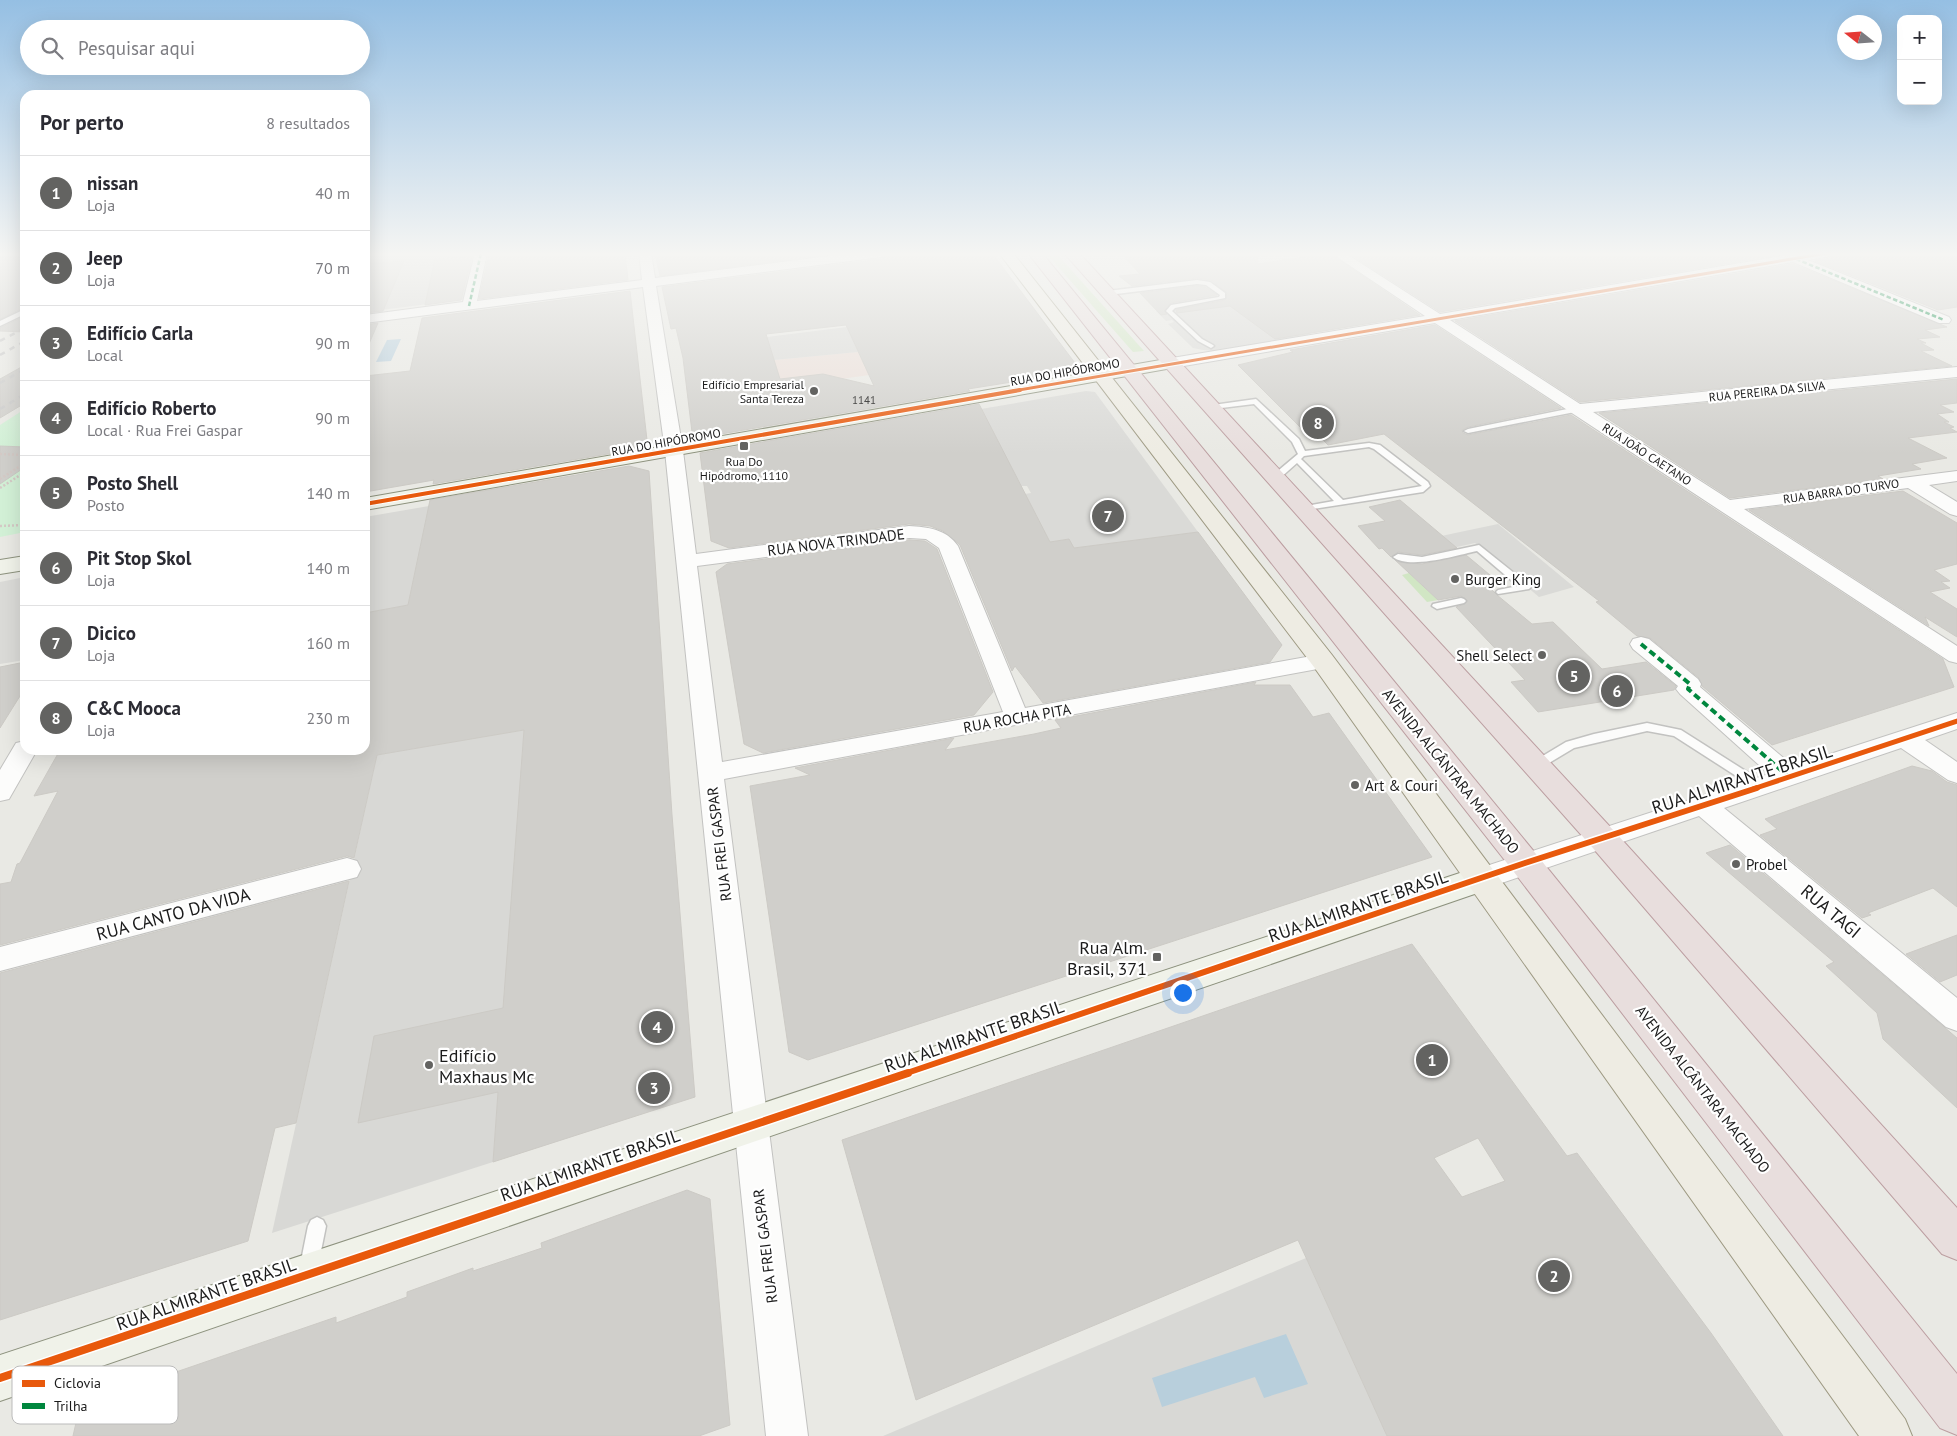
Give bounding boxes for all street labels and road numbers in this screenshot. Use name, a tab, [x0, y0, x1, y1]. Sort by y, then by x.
street label: RUA DO HIPÓDROMO	[1009, 355, 1121, 389]
street label: RUA PEREIRA DA SILVA	[1708, 377, 1826, 405]
street label: RUA JOÃO CAETANO	[1600, 420, 1694, 488]
street label: RUA DO HIPÓDROMO	[610, 425, 722, 459]
street label: RUA BARRA DO TURVO	[1782, 475, 1900, 507]
street label: RUA NOVA TRINDADE	[766, 524, 906, 560]
street label: AVENIDA ALCÂNTARA MACHADO	[1378, 684, 1524, 858]
street label: RUA ROCHA PITA	[962, 699, 1073, 737]
street label: RUA ALMIRANTE BRASIL	[1649, 739, 1835, 819]
street label: RUA FREI GASPAR	[703, 786, 735, 902]
street label: RUA ALMIRANTE BRASIL	[1265, 864, 1451, 948]
street label: RUA TAGI	[1796, 879, 1866, 943]
street label: RUA CANTO DA VIDA	[94, 882, 253, 946]
street label: RUA ALMIRANTE BRASIL	[881, 994, 1067, 1078]
street label: AVENIDA ALCÂNTARA MACHADO	[1632, 1001, 1774, 1177]
street label: RUA ALMIRANTE BRASIL	[497, 1123, 683, 1207]
street label: RUA FREI GASPAR	[749, 1188, 781, 1304]
street label: RUA ALMIRANTE BRASIL	[113, 1252, 299, 1336]

